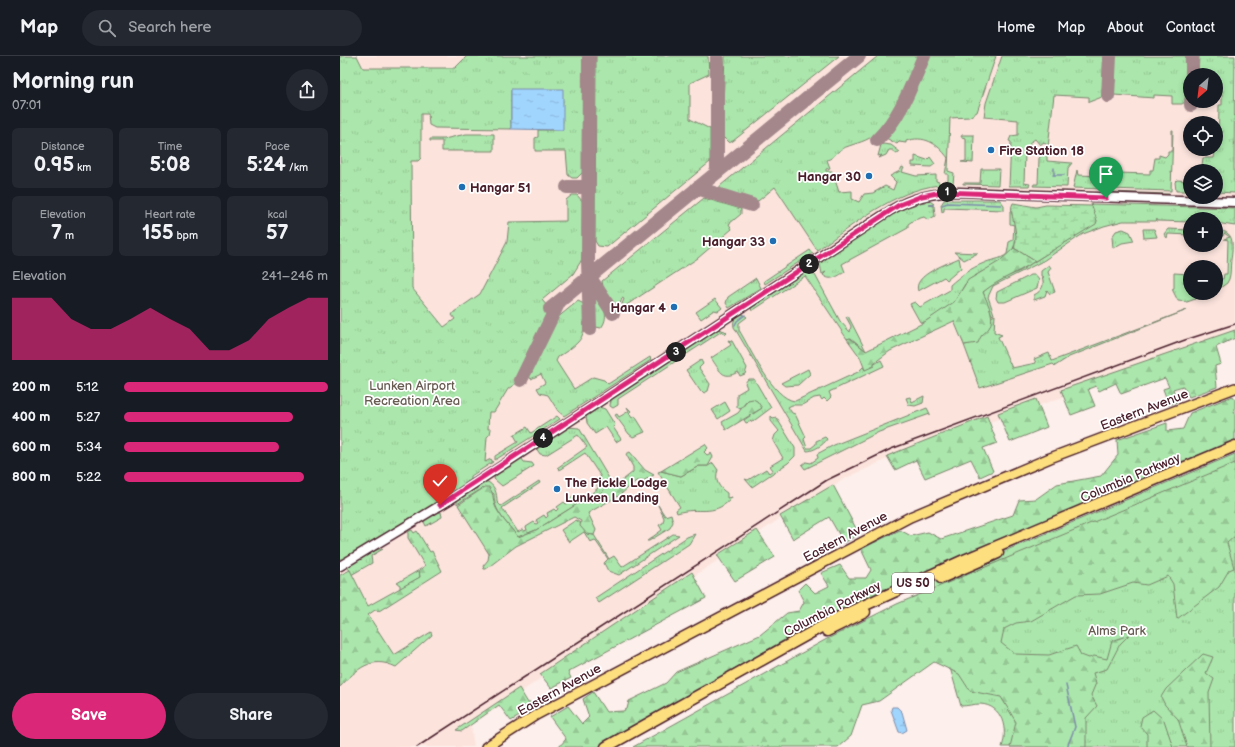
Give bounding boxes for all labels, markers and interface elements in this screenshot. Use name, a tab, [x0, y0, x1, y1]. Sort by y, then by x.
search box	[82, 10, 362, 46]
text: Map	[20, 16, 58, 39]
icon: search	[96, 17, 118, 39]
text: Search here	[128, 18, 211, 37]
text: Home	[997, 19, 1035, 36]
text: Map	[1057, 19, 1085, 36]
text: About	[1107, 19, 1144, 36]
text: Contact	[1166, 19, 1215, 36]
text: Morning run	[12, 68, 134, 95]
north arrow	[1183, 68, 1223, 108]
map controls	[1183, 68, 1223, 300]
button: share	[286, 69, 328, 111]
text: 07:01	[12, 97, 41, 113]
button: locate	[1183, 116, 1223, 156]
text: Distance	[41, 140, 85, 153]
text: Time	[158, 140, 182, 153]
text: Pace	[265, 140, 290, 153]
place label: Fire Station 18	[999, 143, 1084, 159]
marker: Fire Station 18	[986, 145, 996, 155]
text: 0.95	[34, 153, 74, 177]
text: 5:08	[150, 153, 190, 177]
text: 5:24	[246, 153, 286, 177]
pin	[1089, 157, 1123, 198]
text: km	[74, 161, 91, 174]
text: /km	[286, 161, 308, 174]
icon: arrive	[1095, 163, 1117, 185]
button: layers	[1183, 164, 1223, 204]
place label: Hangar 30	[797, 169, 861, 185]
marker: Hangar 30	[864, 171, 874, 181]
place label: Hangar 51	[470, 180, 531, 196]
marker: Hangar 51	[457, 182, 467, 192]
pin: 1	[937, 182, 957, 202]
text: 1	[945, 185, 949, 198]
text: Elevation	[40, 208, 86, 221]
text: Heart rate	[145, 208, 195, 221]
text: kcal	[267, 208, 287, 221]
button: +	[1183, 212, 1223, 252]
text: 7	[51, 221, 62, 245]
text: 155	[142, 221, 173, 245]
text: 57	[266, 221, 289, 245]
text: m	[62, 229, 74, 242]
text: bpm	[173, 229, 198, 242]
place label: Hangar 33	[702, 234, 765, 250]
marker: Hangar 33	[768, 236, 778, 246]
pin: 2	[799, 254, 819, 274]
text: 2	[806, 257, 812, 270]
button: −	[1183, 260, 1223, 300]
text: Elevation	[12, 268, 66, 284]
text: 241–246 m	[261, 268, 328, 284]
place label: Hangar 4	[610, 300, 666, 316]
marker: Hangar 4	[669, 302, 679, 312]
pin: 3	[666, 342, 686, 362]
text: 3	[673, 345, 679, 358]
park label: Lunken Airport Recreation Area	[364, 378, 460, 409]
text: 200 m	[12, 379, 50, 395]
text: 5:12	[76, 379, 99, 395]
street label: Eastern Avenue	[1098, 386, 1191, 434]
text: 400 m	[12, 409, 50, 425]
text: 5:27	[76, 409, 100, 425]
pin: 4	[533, 428, 553, 448]
text: 4	[540, 431, 546, 444]
text: 600 m	[12, 439, 51, 455]
text: 5:34	[76, 439, 102, 455]
street label: Columbia Parkway	[1078, 450, 1183, 506]
pin	[423, 464, 457, 505]
text: 800 m	[12, 469, 51, 485]
text: 5:22	[76, 469, 101, 485]
icon: check	[429, 470, 451, 492]
place label: The Pickle Lodge Lunken Landing	[565, 475, 668, 506]
marker: The Pickle Lodge Lunken Landing	[552, 484, 562, 494]
street label: Eastern Avenue	[801, 508, 890, 566]
road number: US 50	[892, 573, 934, 593]
street label: Columbia Parkway	[781, 577, 884, 640]
park label: Alms Park	[1088, 623, 1146, 639]
street label: Eastern Avenue	[515, 660, 604, 719]
button: Save	[12, 693, 166, 739]
button: Share	[174, 693, 328, 739]

